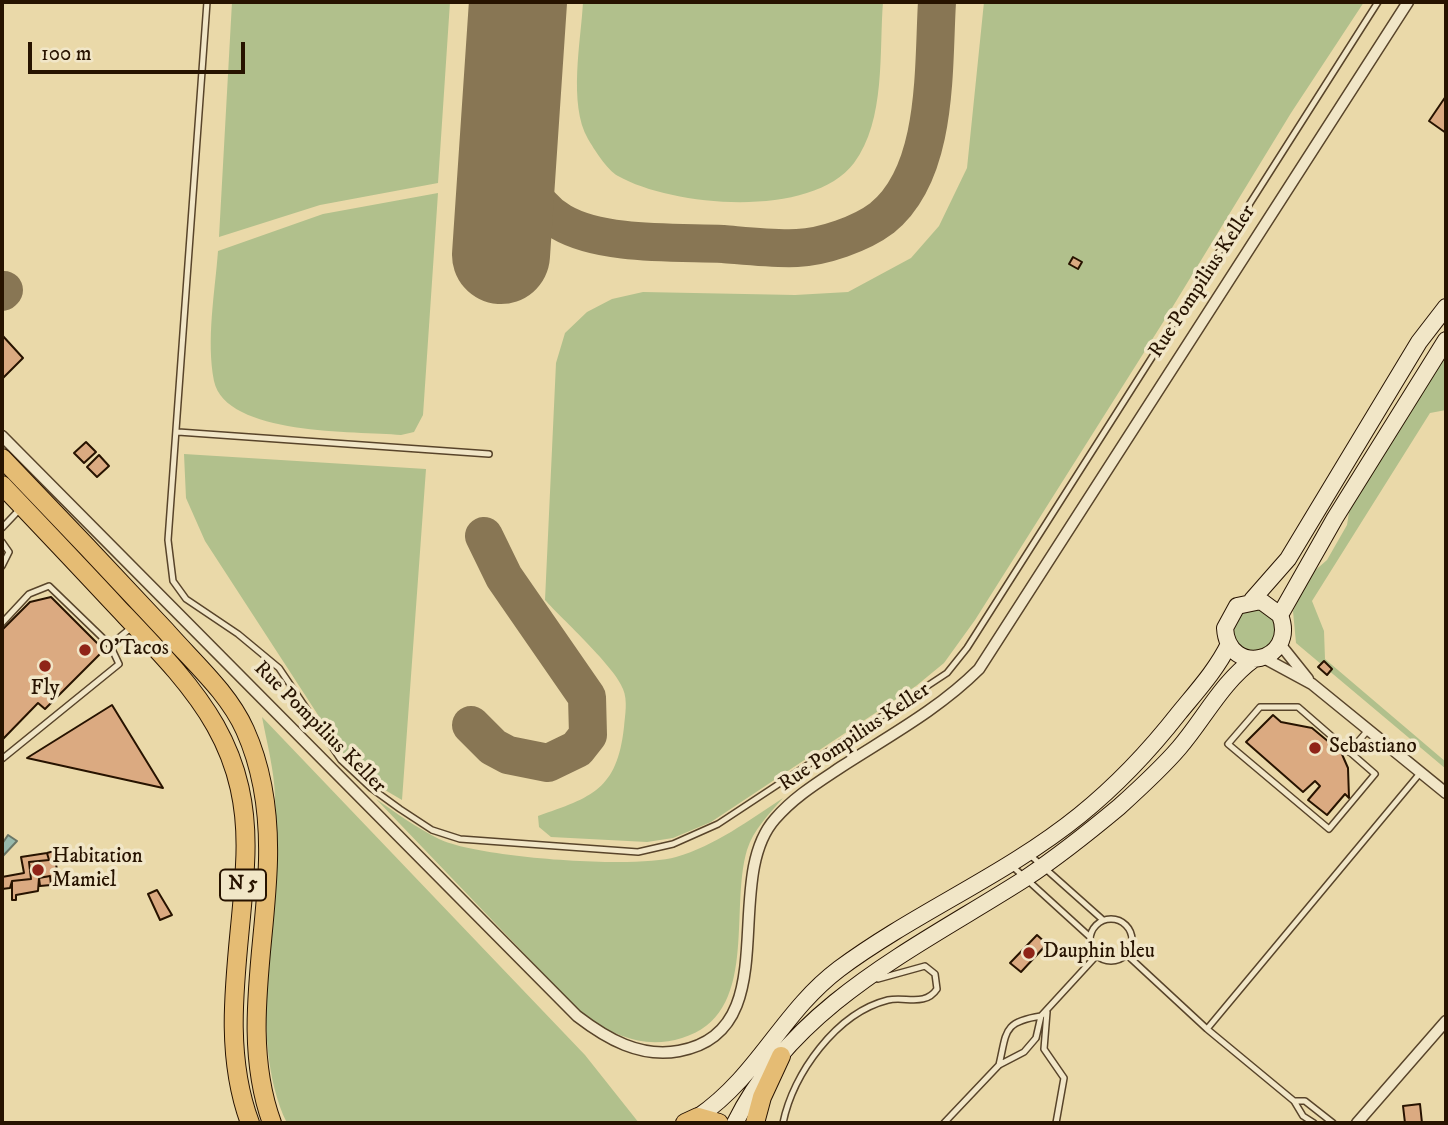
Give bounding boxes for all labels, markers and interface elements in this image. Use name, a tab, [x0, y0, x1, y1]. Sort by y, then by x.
scale bar	[32, 28, 248, 72]
text: 100 m	[41, 41, 92, 67]
street label: Rue Pompilius Keller	[1144, 201, 1262, 363]
place label: O'Tacos	[99, 637, 169, 663]
marker: O'Tacos	[77, 642, 93, 658]
street label: Rue Pompilius Keller	[248, 657, 390, 799]
marker: Fly	[37, 658, 53, 674]
place label: Fly	[31, 677, 59, 703]
street label: Rue Pompilius Keller	[775, 678, 935, 798]
place label: Sebastiano	[1329, 735, 1417, 761]
marker: Sebastiano	[1307, 740, 1323, 756]
place label: Habitation Mamiel	[52, 845, 143, 895]
marker: Habitation Mamiel	[30, 862, 46, 878]
road number: N 5	[220, 870, 266, 900]
place label: Dauphin bleu	[1043, 940, 1155, 966]
marker: Dauphin bleu	[1021, 945, 1037, 961]

